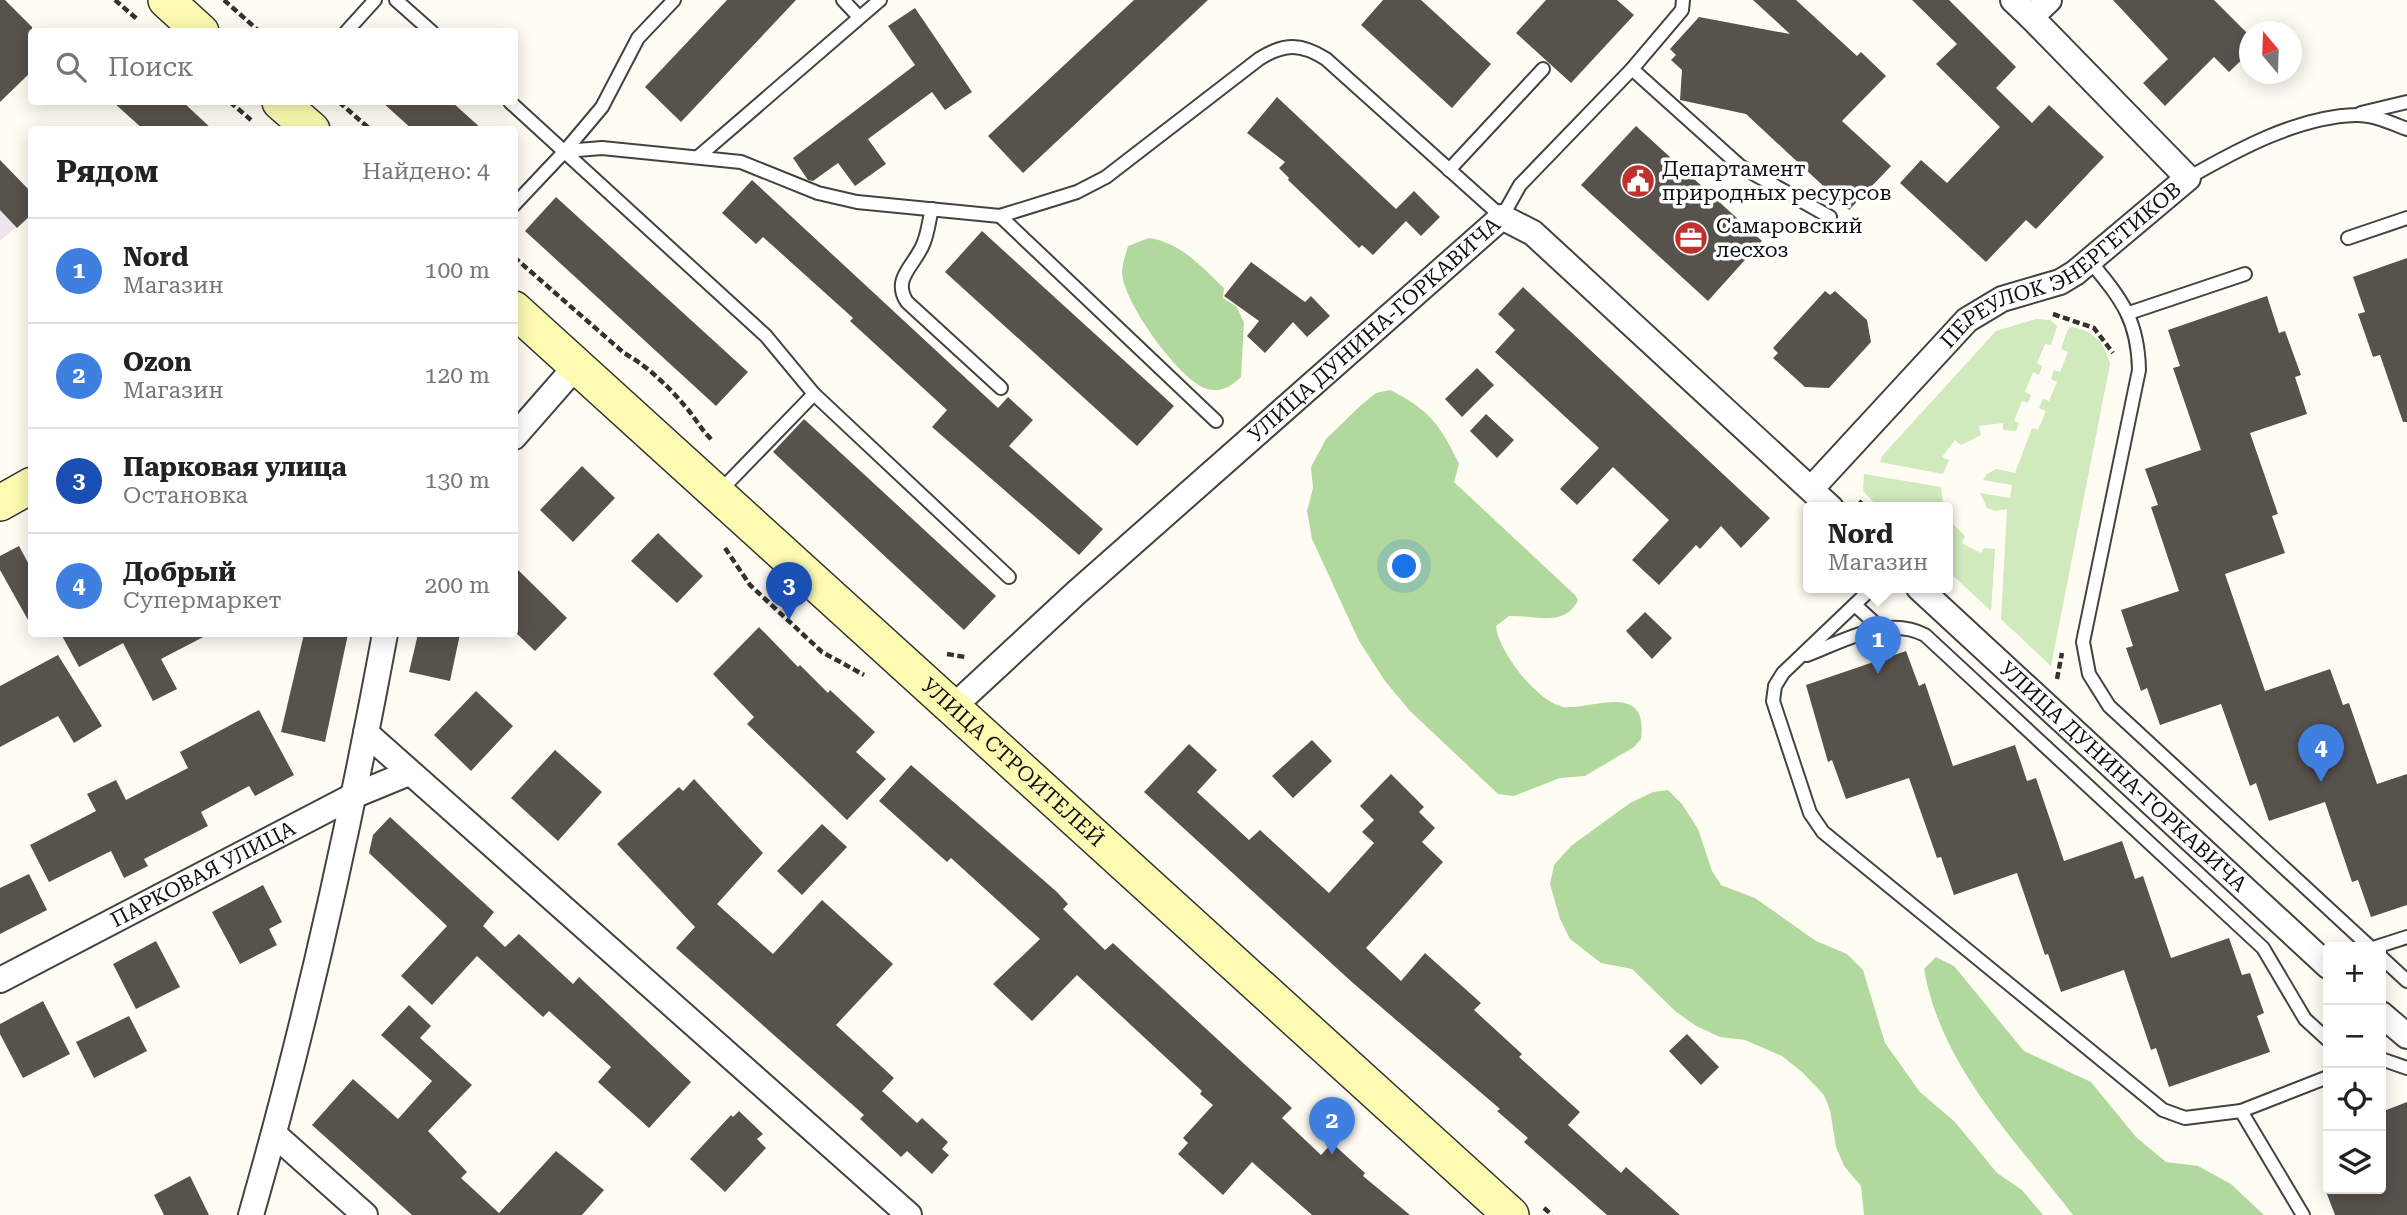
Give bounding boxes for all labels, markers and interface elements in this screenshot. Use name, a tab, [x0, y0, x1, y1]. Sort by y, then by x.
north arrow	[2239, 21, 2302, 84]
search box	[28, 28, 518, 105]
icon: search	[52, 48, 90, 86]
text: Поиск	[108, 52, 194, 82]
text: Рядом	[56, 154, 158, 189]
place label: Департамент природных ресурсов	[1662, 157, 1892, 205]
text: Найдено: 4	[362, 158, 490, 185]
public building icon: Департамент природных ресурсов	[1619, 162, 1657, 200]
street label: ПЕРЕУЛОК ЭНЕРГЕТИКОВ	[1935, 177, 2186, 353]
street label: УЛИЦА ДУНИНА-ГОРКАВИЧА	[1244, 212, 1505, 447]
place label: Самаровский лесхоз	[1716, 214, 1863, 262]
office icon: Самаровский лесхоз	[1672, 219, 1710, 257]
text: Nord	[123, 242, 188, 272]
text: 1	[73, 257, 85, 284]
text: 100 m	[425, 257, 490, 284]
text: Магазин	[123, 272, 223, 299]
text: Ozon	[123, 347, 192, 377]
text: 2	[73, 362, 85, 389]
text: 120 m	[425, 362, 490, 389]
text: Магазин	[123, 377, 223, 404]
text: Парковая улица	[123, 452, 347, 482]
text: 3	[73, 467, 85, 494]
text: 130 m	[425, 467, 490, 494]
text: Остановка	[123, 482, 248, 509]
popup	[1803, 502, 1953, 593]
text: Nord	[1828, 519, 1893, 549]
your location	[1387, 549, 1421, 583]
text: Магазин	[1828, 549, 1928, 576]
text: Добрый	[123, 557, 236, 587]
pin: 3	[766, 562, 812, 620]
text: 4	[73, 572, 85, 599]
text: 200 m	[425, 572, 490, 599]
text: Супермаркет	[123, 587, 281, 614]
pin: 1	[1855, 616, 1901, 674]
street label: УЛИЦА ДУНИНА-ГОРКАВИЧА	[1995, 657, 2252, 897]
street label: УЛИЦА СТРОИТЕЛЕЙ	[916, 673, 1109, 851]
pin: 4	[2298, 724, 2344, 782]
street label: ПАРКОВАЯ УЛИЦА	[107, 816, 300, 932]
map controls	[2323, 942, 2386, 1194]
button: +	[2323, 942, 2386, 1005]
button: −	[2323, 1005, 2386, 1068]
button: locate	[2323, 1068, 2386, 1131]
pin: 2	[1309, 1097, 1355, 1155]
button: layers	[2323, 1131, 2386, 1194]

